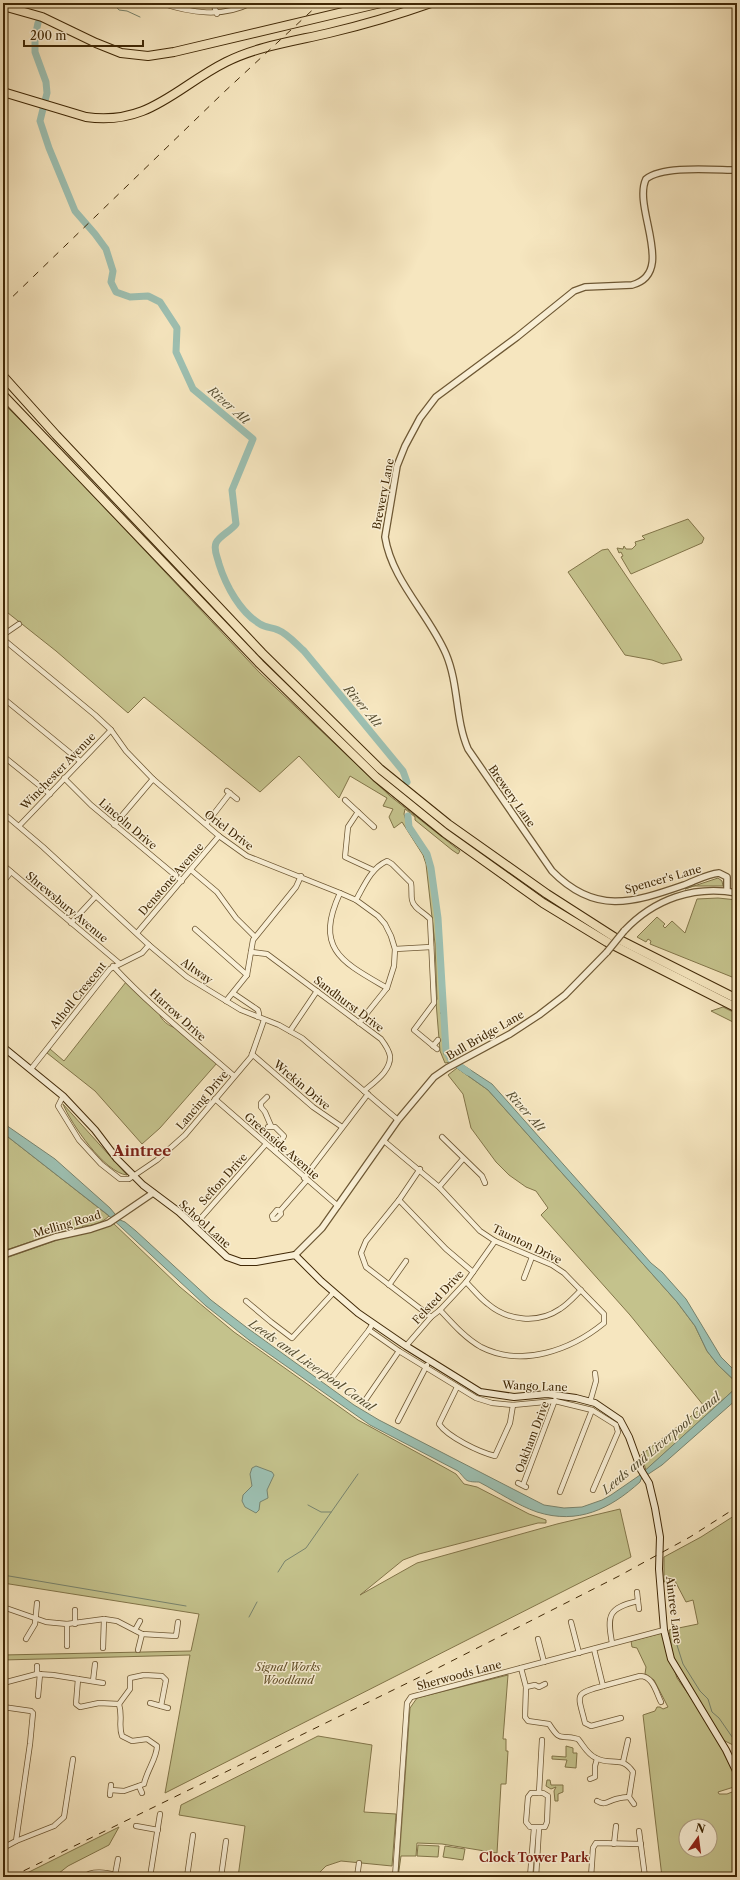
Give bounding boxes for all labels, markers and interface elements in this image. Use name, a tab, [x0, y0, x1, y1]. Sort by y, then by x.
scale bar	[24, 22, 143, 48]
text: 200 m	[30, 28, 67, 43]
water label: River Alt	[204, 382, 254, 428]
street label: Brewery Lane	[369, 457, 397, 531]
water label: River Alt	[340, 681, 385, 731]
street label: Winchester Avenue	[17, 729, 98, 813]
street label: Brewery Lane	[485, 762, 539, 830]
street label: Lincoln Drive	[96, 796, 160, 852]
street label: Oriel Drive	[202, 807, 256, 853]
street label: Denstone Avenue	[136, 840, 206, 918]
street label: Spencer's Lane	[623, 861, 703, 897]
street label: Shrewsbury Avenue	[23, 869, 111, 945]
street label: Altway	[178, 954, 216, 987]
street label: Atholl Crescent	[46, 959, 109, 1032]
street label: Sandhurst Drive	[311, 973, 387, 1035]
street label: Harrow Drive	[147, 986, 209, 1044]
street label: Bull Bridge Lane	[444, 1007, 526, 1063]
street label: Wrekin Drive	[270, 1057, 333, 1113]
street label: Lancing Drive	[173, 1067, 231, 1133]
water label: River Alt	[503, 1086, 549, 1135]
street label: Greenside Avenue	[242, 1110, 322, 1182]
district label: Aintree	[112, 1141, 171, 1160]
street label: Sefton Drive	[196, 1150, 250, 1208]
street label: School Lane	[176, 1197, 234, 1251]
street label: Melling Road	[32, 1208, 103, 1240]
street label: Taunton Drive	[490, 1221, 564, 1267]
street label: Felsted Drive	[409, 1267, 467, 1327]
water label: Leeds and Liverpool Canal	[245, 1315, 379, 1415]
street label: Wango Lane	[501, 1378, 568, 1394]
water label: Leeds and Liverpool Canal	[598, 1388, 724, 1498]
street label: Oakham Drive	[512, 1399, 552, 1475]
street label: Aintree Lane	[663, 1574, 685, 1645]
street label: Sherwoods Lane	[415, 1657, 503, 1693]
park label: Signal Works Woodland	[254, 1660, 321, 1687]
north arrow	[678, 1818, 718, 1858]
text: N	[694, 1820, 707, 1836]
district label: Clock Tower Park	[479, 1850, 590, 1865]

